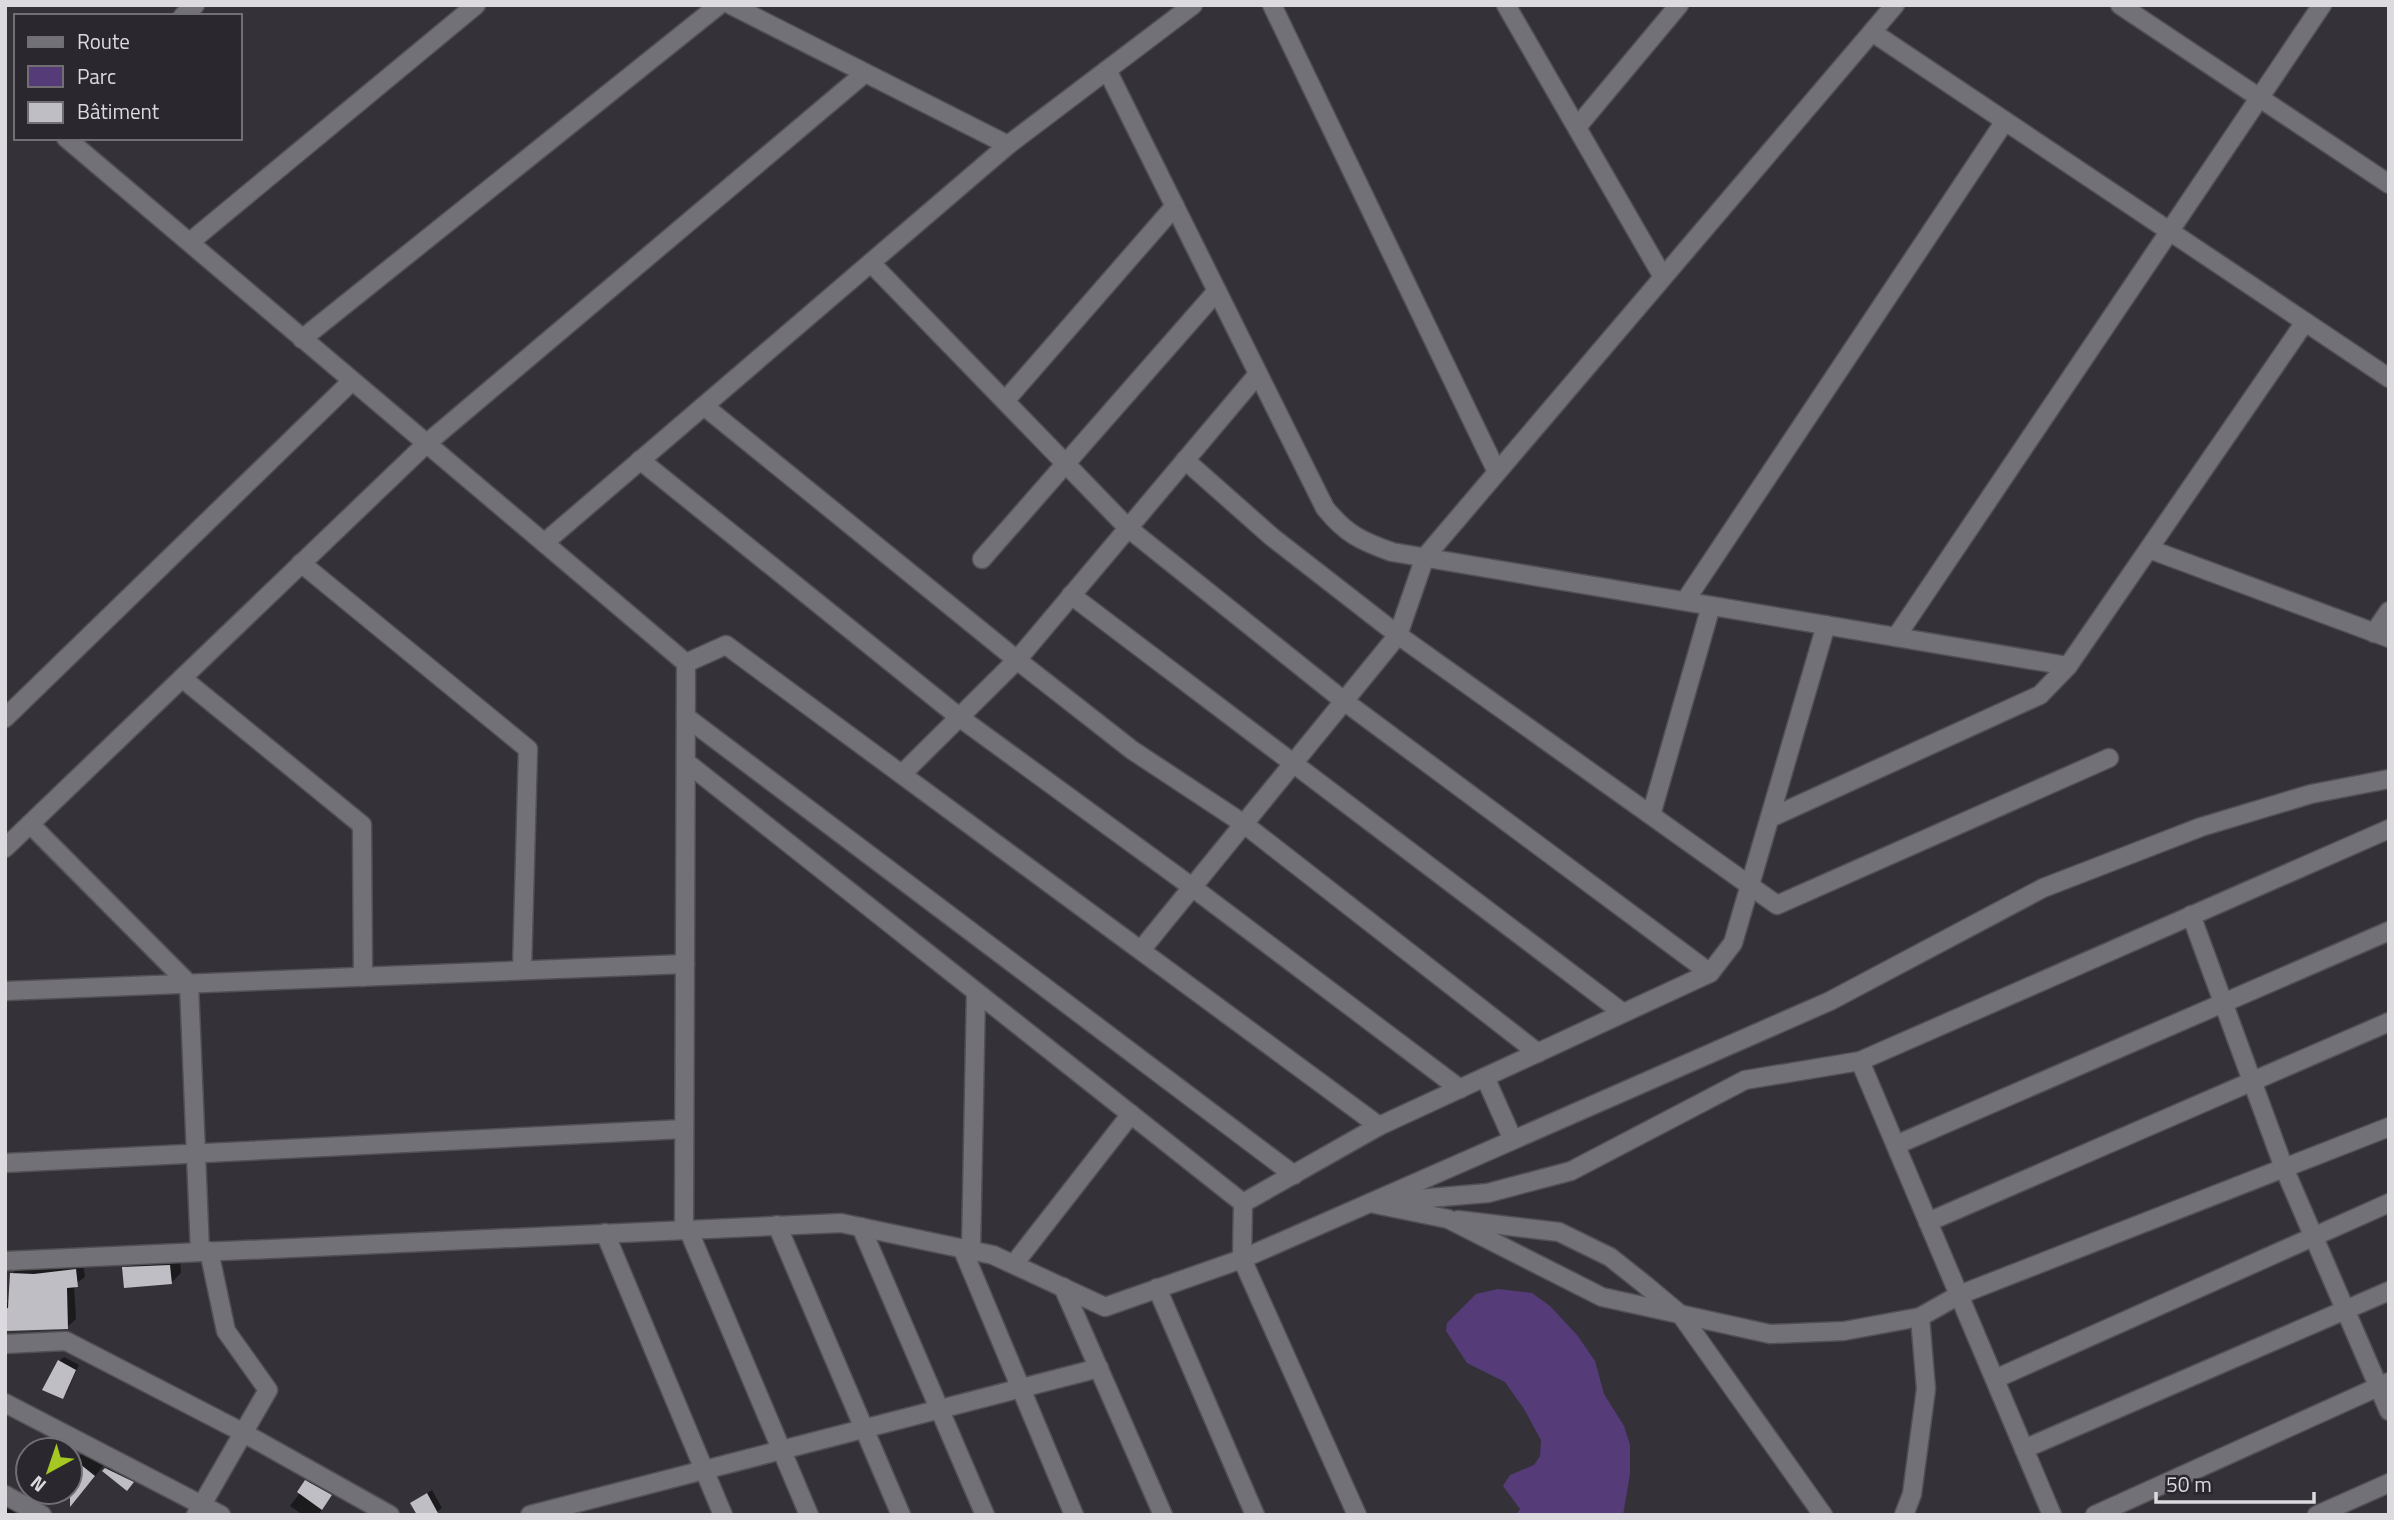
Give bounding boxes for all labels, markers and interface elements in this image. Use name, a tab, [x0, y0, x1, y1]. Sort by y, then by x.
legend	[14, 14, 242, 140]
text: Route	[77, 25, 130, 57]
text: Parc	[77, 60, 116, 92]
text: Bâtiment	[77, 95, 160, 127]
north arrow	[14, 1436, 84, 1506]
scale bar	[2156, 1460, 2314, 1504]
text: 50 m	[2166, 1468, 2212, 1500]
text: N	[23, 1469, 52, 1500]

